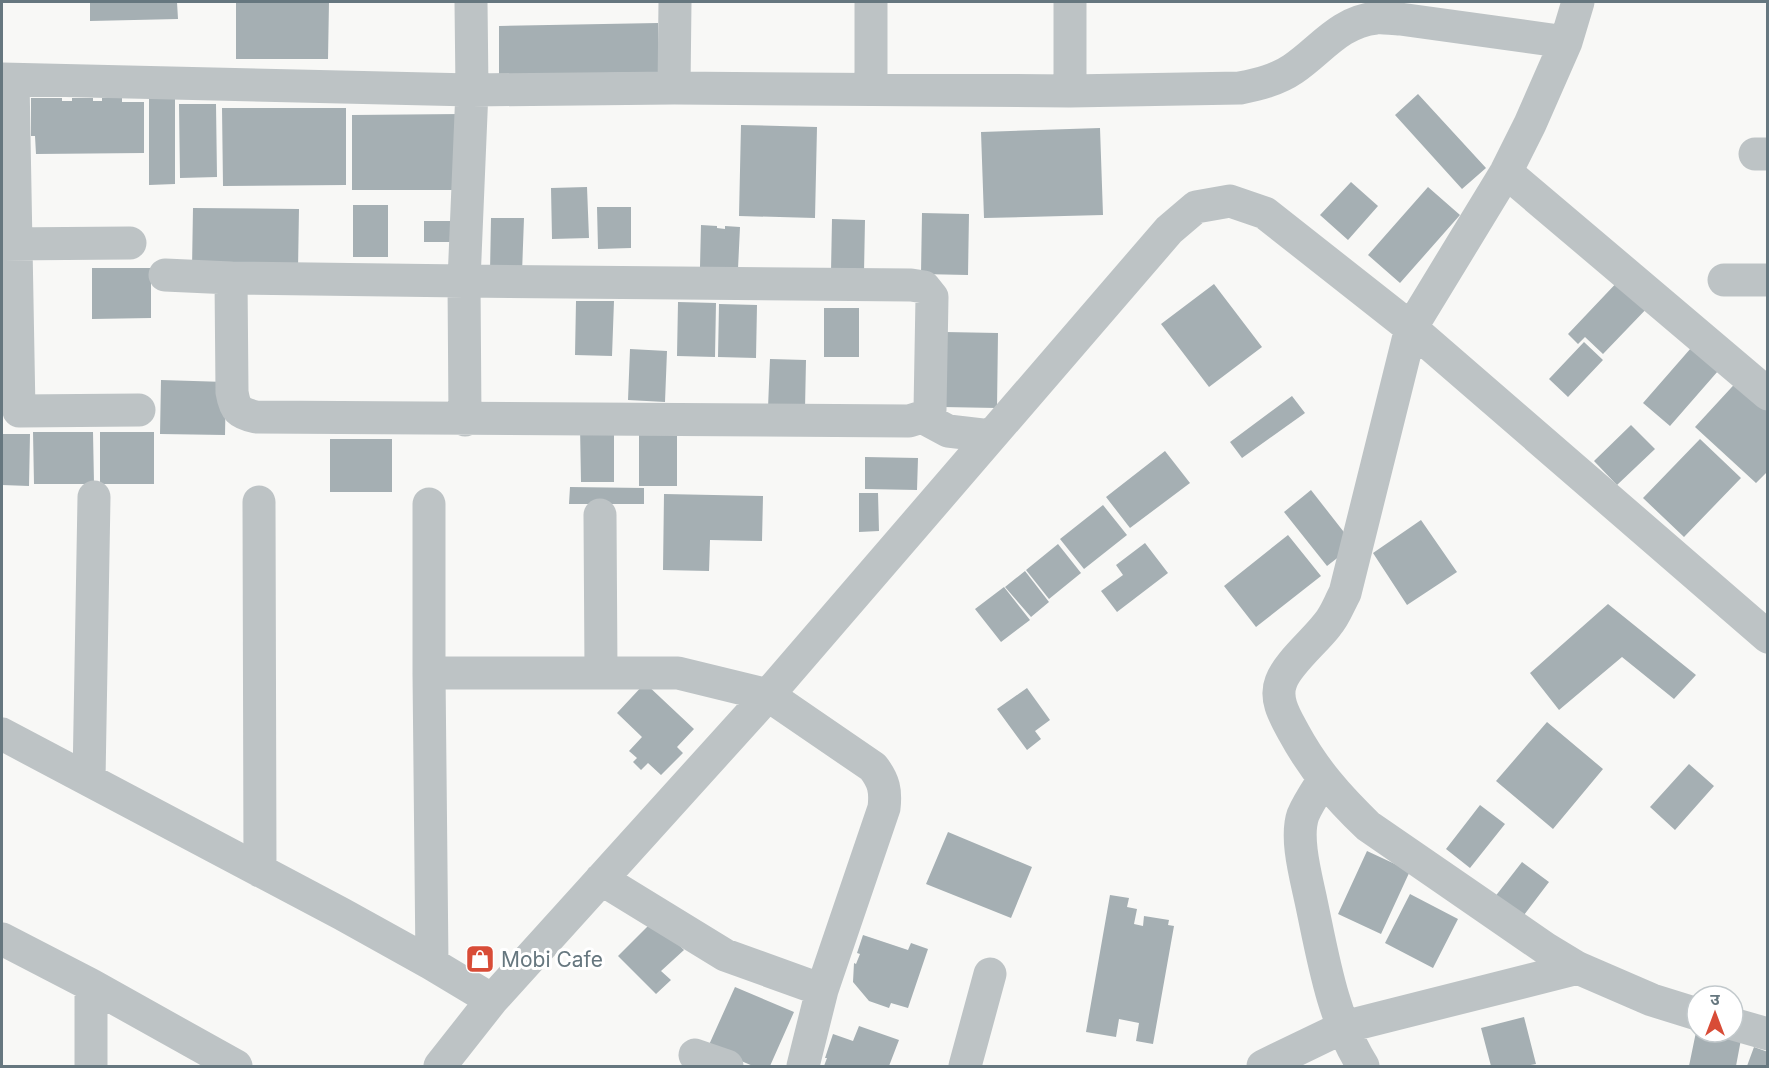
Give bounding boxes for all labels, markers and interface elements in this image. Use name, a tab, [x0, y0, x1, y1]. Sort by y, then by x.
shop icon: Mobi Cafe	[464, 943, 496, 975]
place label: Mobi Cafe	[501, 947, 603, 972]
north arrow	[1685, 984, 1745, 1044]
text: उ	[1710, 989, 1720, 1009]

